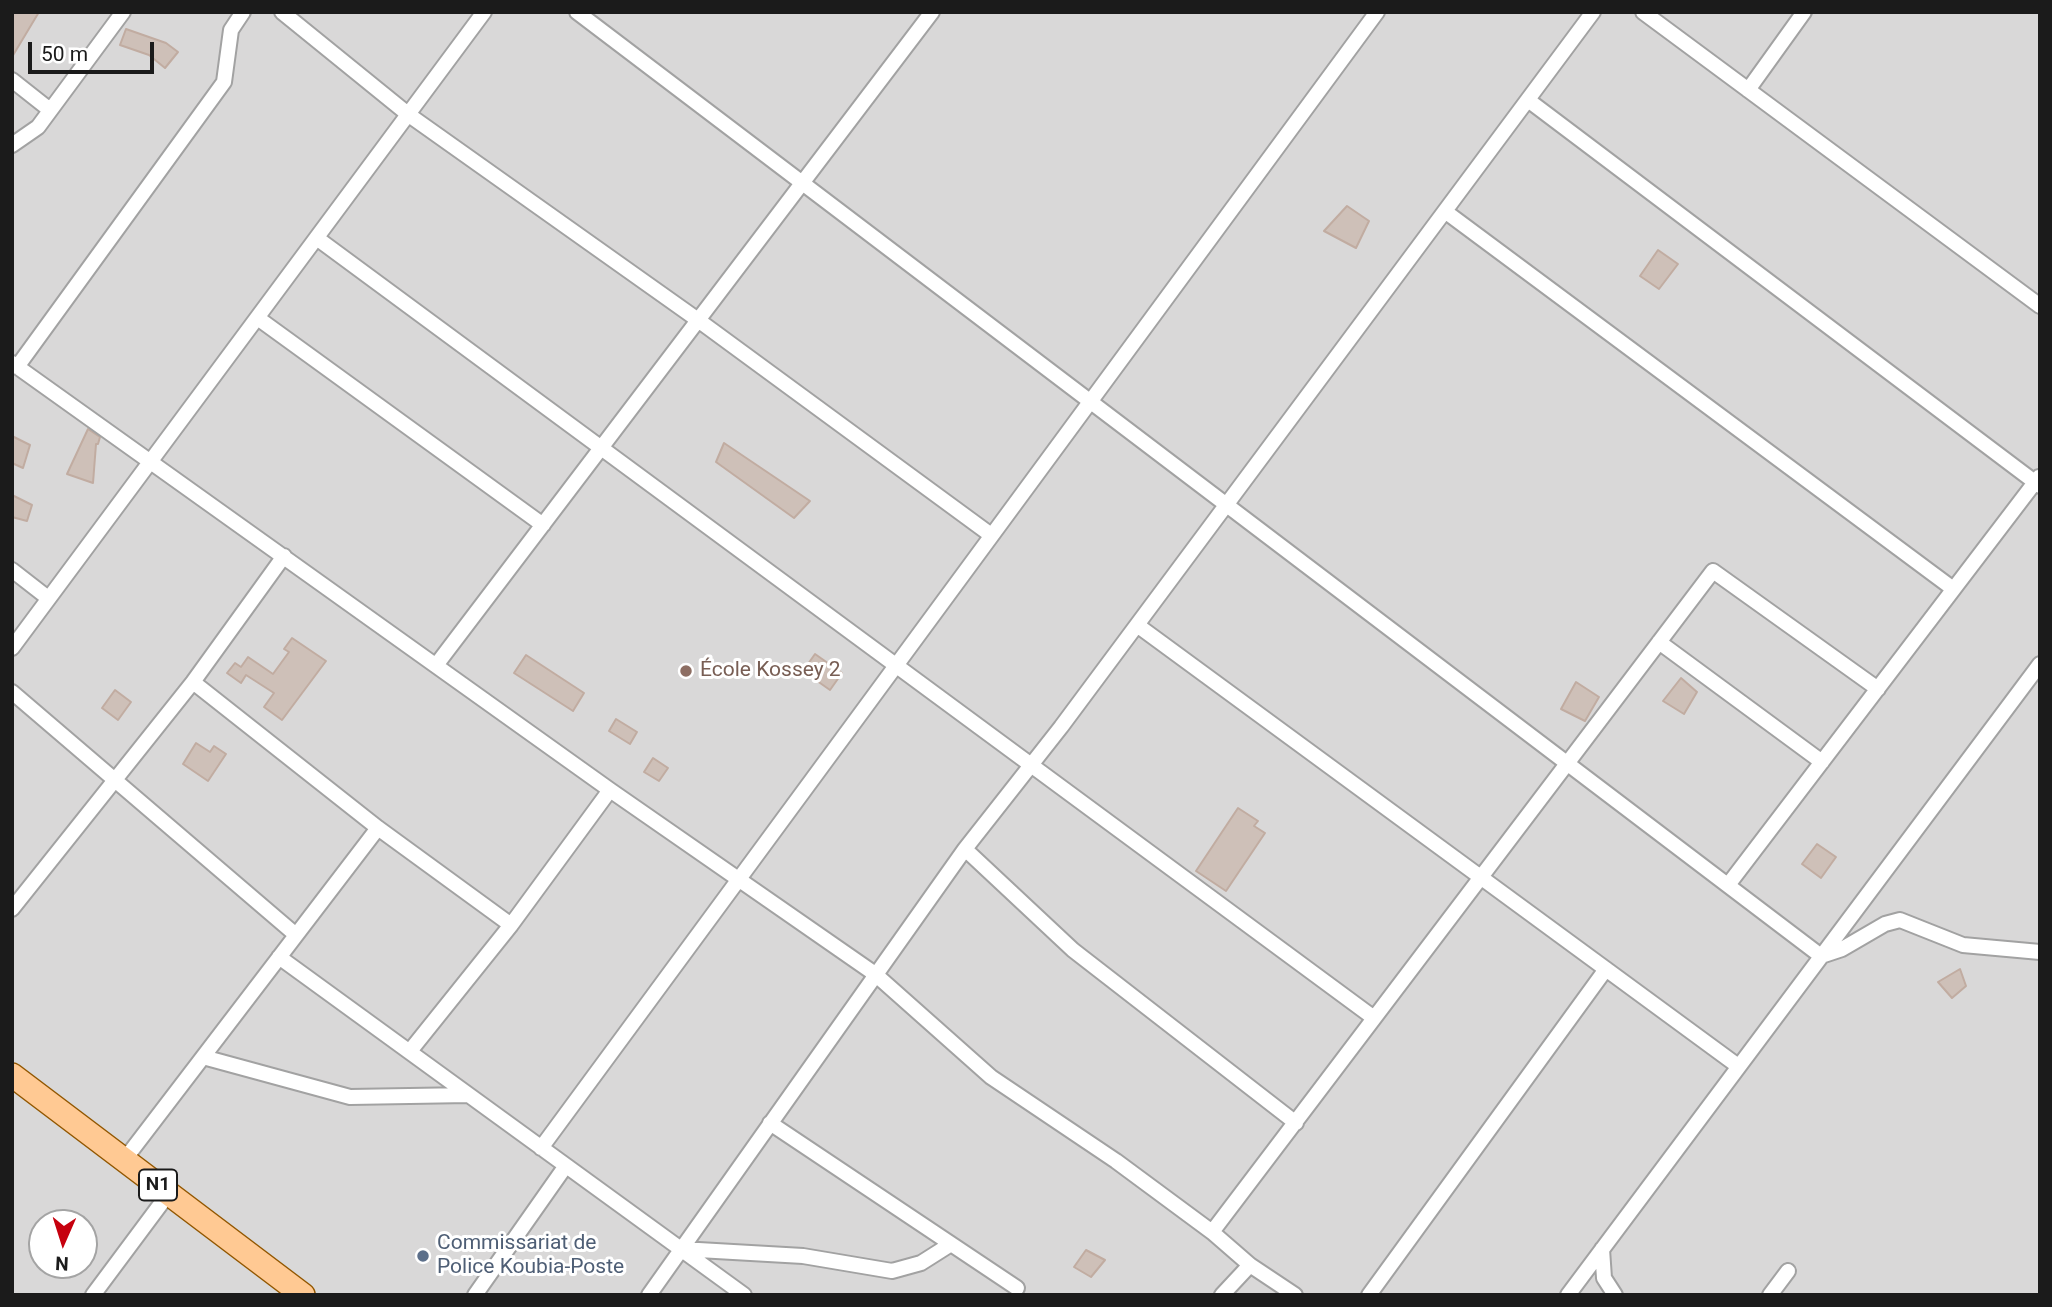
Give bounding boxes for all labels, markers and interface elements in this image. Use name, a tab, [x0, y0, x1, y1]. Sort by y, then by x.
scale bar	[32, 28, 158, 72]
text: 50 m	[41, 42, 88, 66]
place label: École Kossey 2	[700, 658, 841, 684]
marker: École Kossey 2	[678, 663, 694, 679]
road number: N1	[139, 1170, 177, 1200]
north arrow	[28, 1209, 98, 1279]
place label: Commissariat de Police Koubia-Poste	[437, 1231, 624, 1281]
marker: Commissariat de Police Koubia-Poste	[415, 1248, 431, 1264]
text: N	[55, 1252, 69, 1275]

